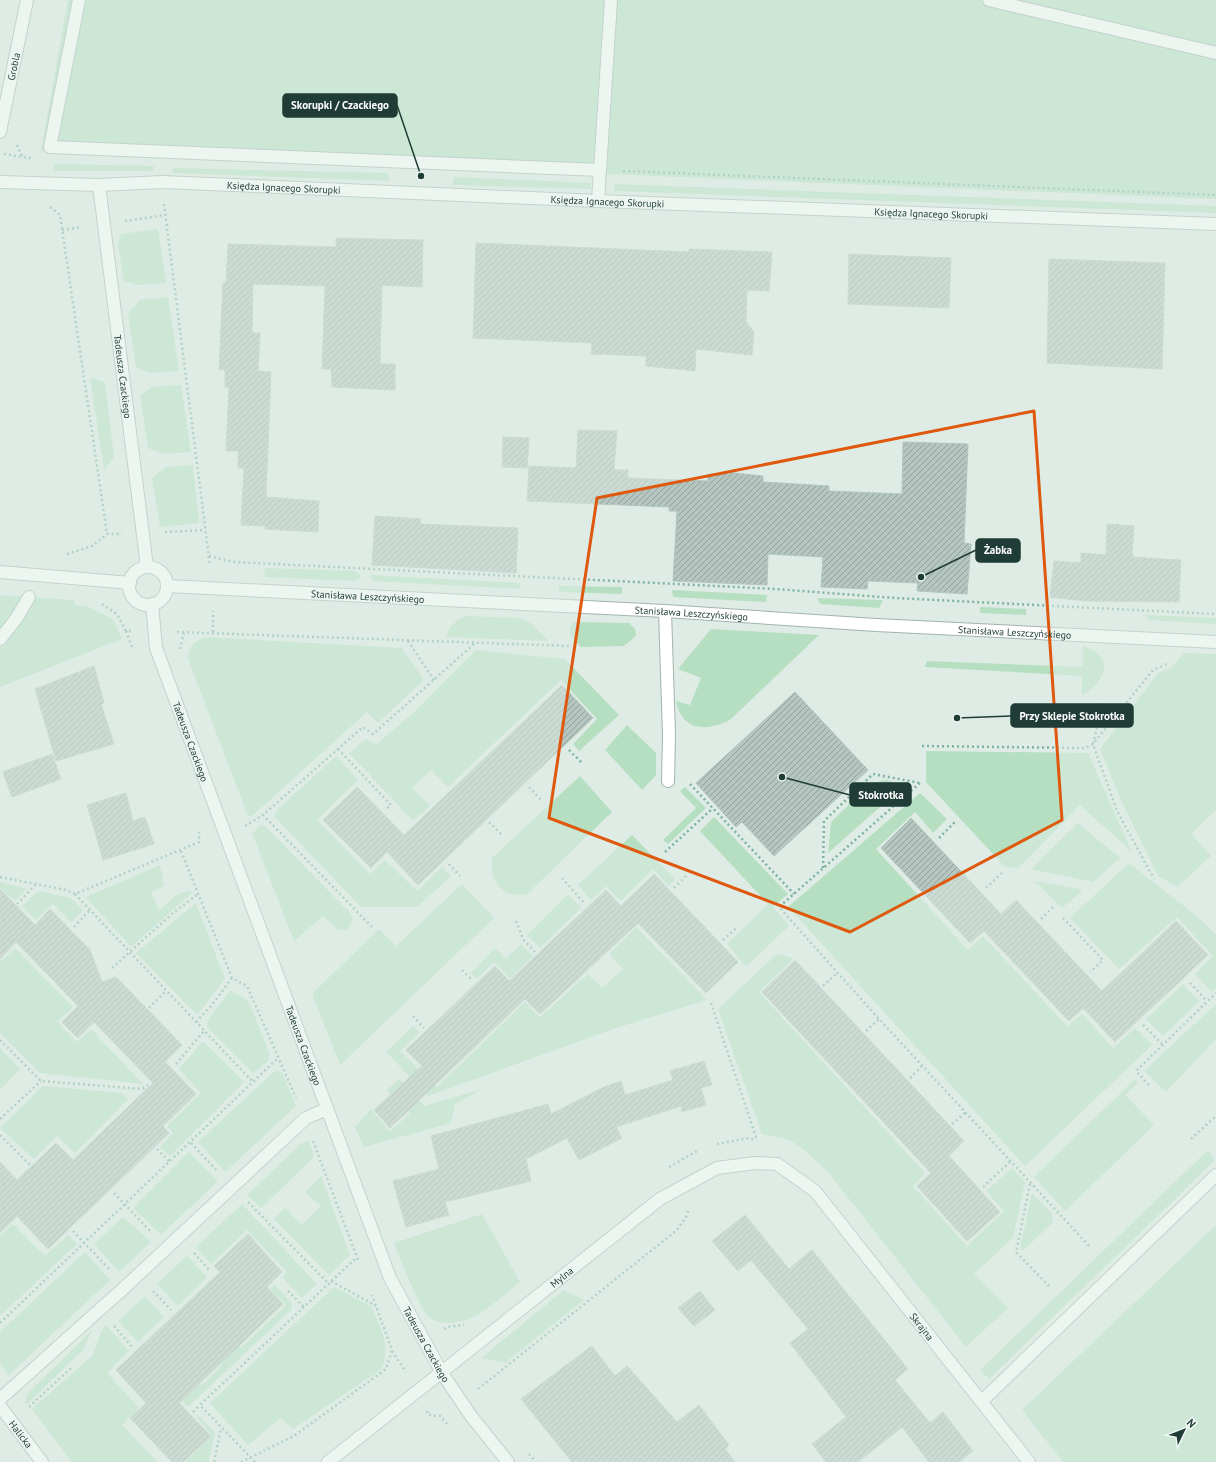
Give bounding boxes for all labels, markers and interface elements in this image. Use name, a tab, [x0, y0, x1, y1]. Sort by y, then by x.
street label: Grobla	[4, 51, 23, 81]
callout: Skorupki / Czackiego	[283, 94, 397, 117]
text: Skorupki / Czackiego	[291, 98, 389, 112]
street label: Księdza Ignacego Skorupki	[227, 178, 341, 196]
street label: Księdza Ignacego Skorupki	[550, 192, 665, 210]
street label: Księdza Ignacego Skorupki	[874, 205, 988, 222]
street label: Tadeusza Czackiego	[111, 334, 135, 419]
callout: Żabka	[976, 539, 1020, 562]
text: Żabka	[984, 543, 1012, 557]
street label: Stanisława Leszczyńskiego	[311, 587, 425, 605]
street label: Stanisława Leszczyńskiego	[634, 603, 748, 623]
street label: Stanisława Leszczyńskiego	[958, 623, 1072, 641]
street label: Tadeusza Czackiego	[170, 700, 212, 783]
callout: Przy Sklepie Stokrotka	[1011, 704, 1133, 727]
text: Przy Sklepie Stokrotka	[1019, 709, 1125, 723]
callout: Stokrotka	[850, 783, 911, 806]
text: Stokrotka	[858, 788, 904, 802]
street label: Tadeusza Czackiego	[283, 1003, 324, 1087]
street label: Mylna	[547, 1264, 576, 1290]
street label: Tadeusza Czackiego	[400, 1304, 453, 1385]
street label: Skrajna	[907, 1310, 937, 1343]
north arrow	[1164, 1410, 1204, 1450]
text: N	[1184, 1416, 1199, 1431]
street label: Halicka	[6, 1417, 36, 1451]

